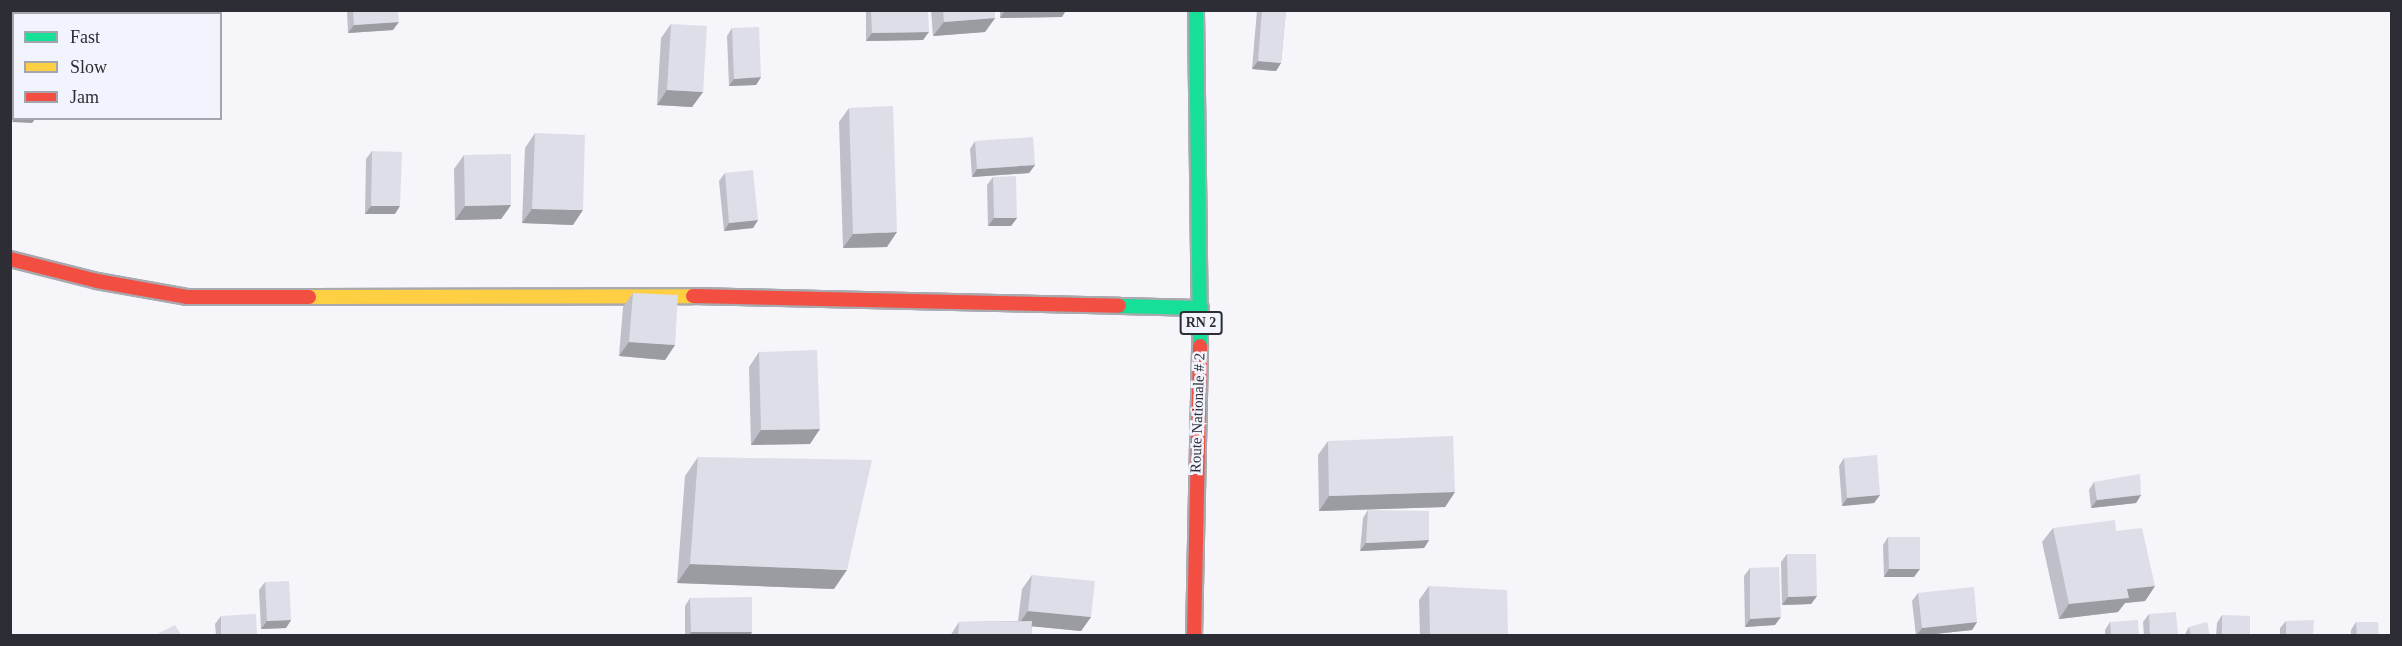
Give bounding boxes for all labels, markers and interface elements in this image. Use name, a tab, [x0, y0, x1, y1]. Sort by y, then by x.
legend	[12, 12, 222, 120]
text: Fast	[70, 27, 100, 47]
text: Slow	[70, 57, 107, 77]
text: Jam	[70, 87, 99, 107]
road number: RN 2	[1178, 312, 1224, 334]
street label: Route Nationale # 2	[1187, 353, 1209, 473]

